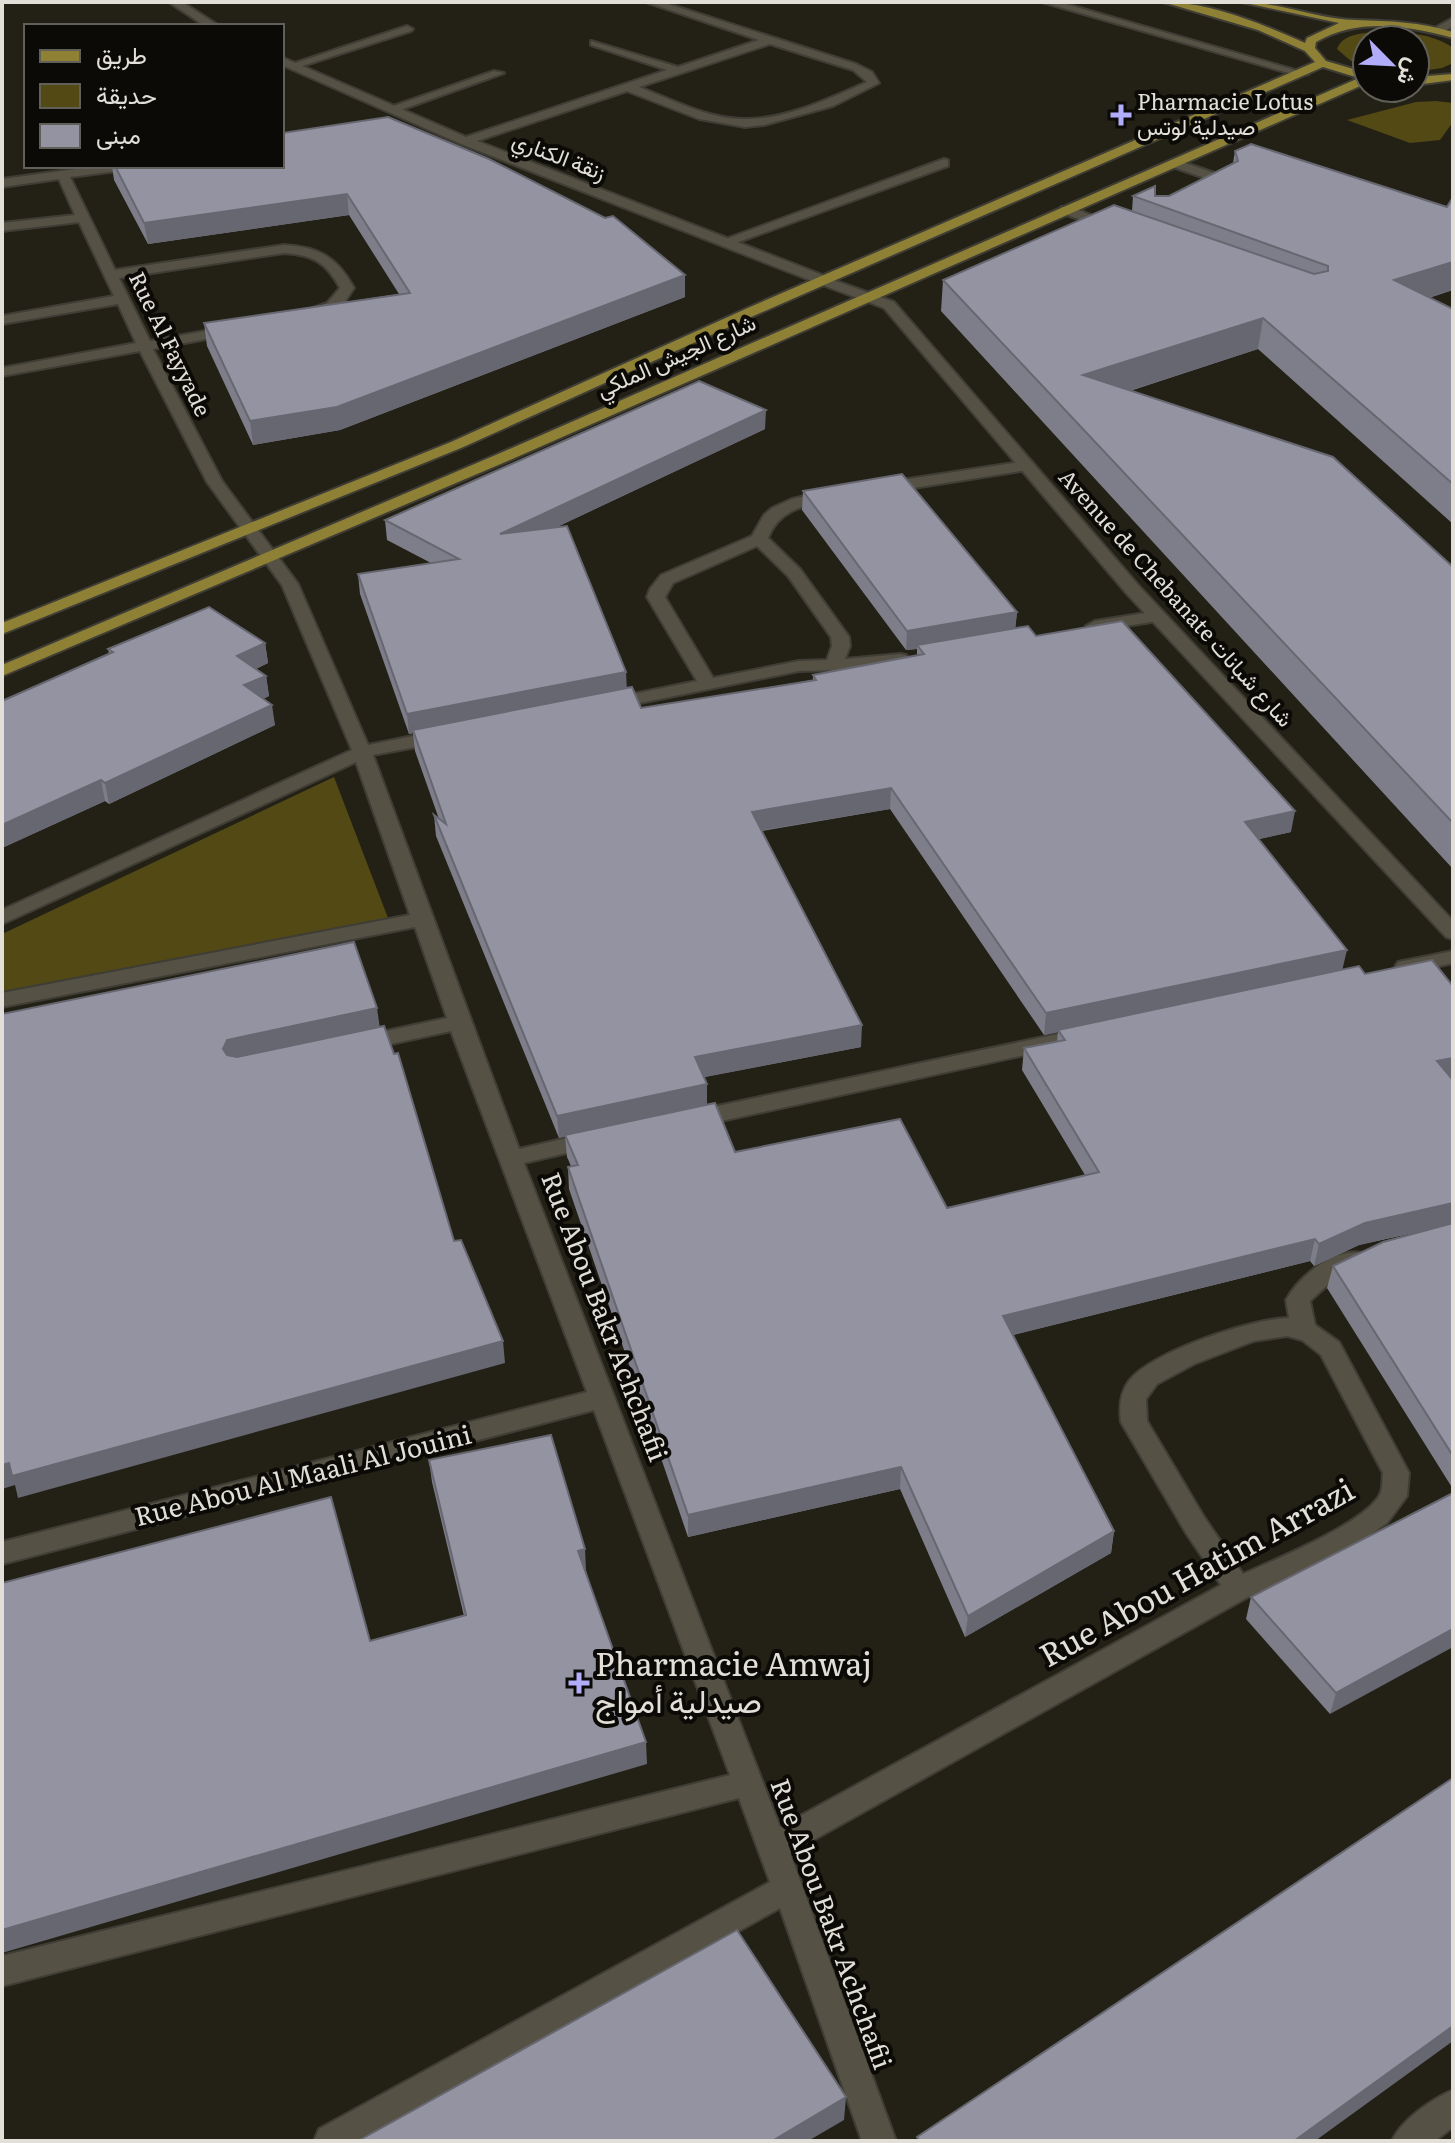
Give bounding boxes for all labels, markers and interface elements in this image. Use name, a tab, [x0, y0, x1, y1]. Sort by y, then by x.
legend	[24, 24, 284, 168]
north arrow	[1351, 24, 1431, 104]
text: طريق	[96, 36, 147, 71]
text: ش	[1390, 54, 1431, 92]
text: حديقة	[96, 76, 157, 111]
place label: Pharmacie Lotus صيدلية لوتس	[1137, 84, 1313, 142]
marker: Pharmacie Lotus صيدلية لوتس	[1112, 106, 1130, 124]
text: مبنى	[96, 116, 141, 151]
street label: زنقة الكناري	[506, 122, 611, 191]
street label: Rue Al Fayyade	[122, 265, 221, 421]
street label: شارع الجيش الملكي	[590, 305, 762, 408]
street label: Avenue de Chebanate شارع شبانات	[1052, 461, 1302, 733]
street label: Rue Abou Bakr Achchafii	[533, 1166, 680, 1467]
street label: Rue Abou Al Maali Al Jouini	[130, 1413, 475, 1534]
street label: Rue Abou Hatim Arrazi	[1029, 1464, 1362, 1677]
place label: Pharmacie Amwaj صيدلية أمواج	[595, 1638, 872, 1724]
marker: Pharmacie Amwaj صيدلية أمواج	[570, 1674, 588, 1692]
street label: Rue Abou Bakr Achchafii	[763, 1772, 904, 2074]

